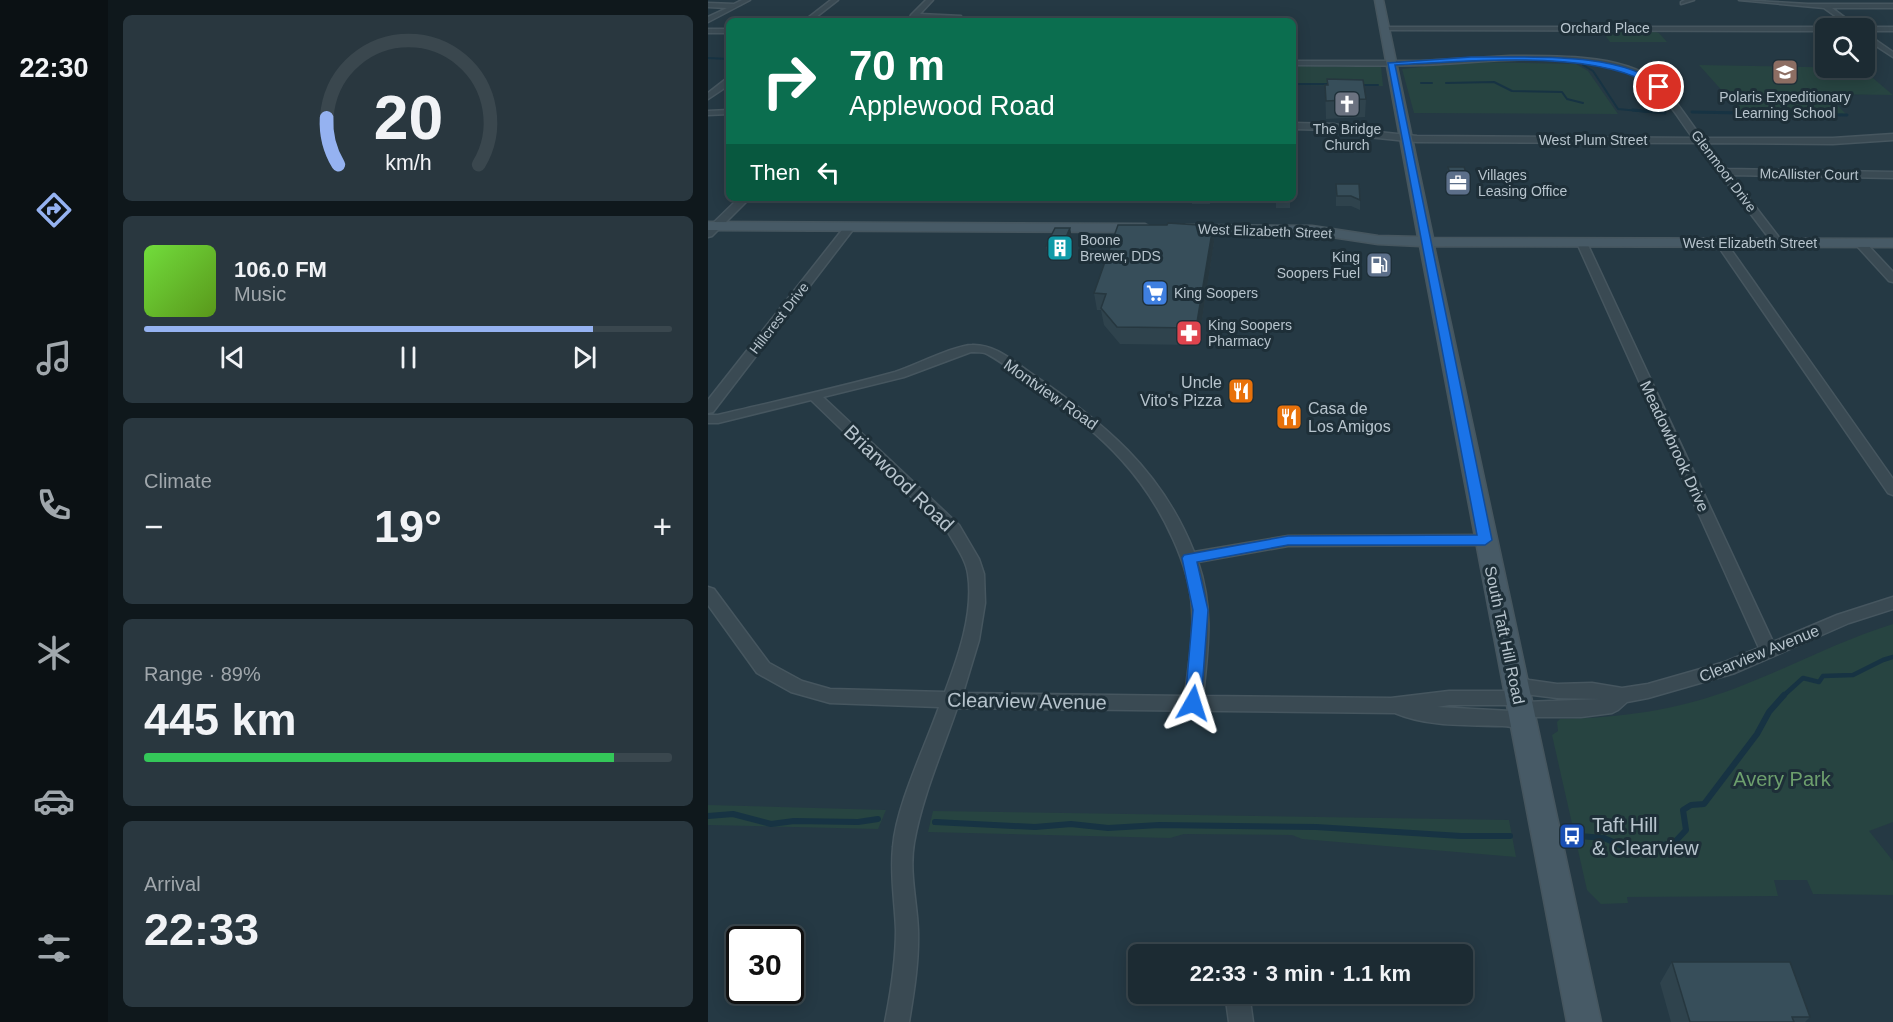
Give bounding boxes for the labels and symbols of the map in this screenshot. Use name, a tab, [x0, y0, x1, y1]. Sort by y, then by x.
street label: Orchard Place	[1560, 20, 1650, 36]
school or university icon: Polaris Expeditionary Learning School	[1770, 57, 1800, 87]
pin	[1633, 61, 1684, 112]
church icon: The Bridge Church	[1332, 89, 1362, 119]
place label: Polaris Expeditionary Learning School	[1719, 89, 1851, 121]
place label: The Bridge Church	[1313, 121, 1381, 153]
street label: Glenmoor Drive	[1688, 127, 1760, 215]
street label: West Plum Street	[1539, 132, 1647, 148]
street label: McAllister Court	[1759, 165, 1859, 183]
place label: Villages Leasing Office	[1478, 167, 1567, 199]
office icon: Villages Leasing Office	[1443, 168, 1473, 198]
street label: West Elizabeth Street	[1198, 221, 1333, 241]
place label: Boone Brewer, DDS	[1080, 232, 1161, 264]
building icon: Boone Brewer, DDS	[1045, 233, 1075, 263]
street label: West Elizabeth Street	[1683, 235, 1817, 251]
place label: King Soopers Fuel	[1277, 249, 1360, 281]
fuel station icon: King Soopers Fuel	[1364, 250, 1394, 280]
supermarket icon: King Soopers	[1140, 278, 1170, 308]
street label: Hillcrest Drive	[746, 279, 812, 357]
place label: King Soopers	[1174, 285, 1258, 301]
place label: King Soopers Pharmacy	[1208, 317, 1292, 349]
pharmacy icon: King Soopers Pharmacy	[1174, 318, 1204, 348]
street label: Montview Road	[1001, 356, 1101, 433]
place label: Uncle Vito's Pizza	[1140, 374, 1222, 409]
restaurant icon: Uncle Vito's Pizza	[1226, 376, 1256, 406]
street label: Meadowbrook Drive	[1637, 378, 1712, 514]
place label: Casa de Los Amigos	[1308, 400, 1391, 435]
restaurant icon: Casa de Los Amigos	[1274, 402, 1304, 432]
street label: Briarwood Road	[840, 420, 958, 536]
street label: South Taft Hill Road	[1482, 564, 1527, 706]
street label: Clearview Avenue	[1697, 622, 1822, 685]
position arrow	[1161, 671, 1225, 735]
street label: Clearview Avenue	[947, 689, 1107, 713]
park label: Avery Park	[1733, 768, 1832, 790]
place label: Taft Hill & Clearview	[1592, 814, 1699, 859]
bus stop icon: Taft Hill & Clearview	[1557, 821, 1587, 851]
speed limit sign: 30	[726, 926, 804, 1004]

